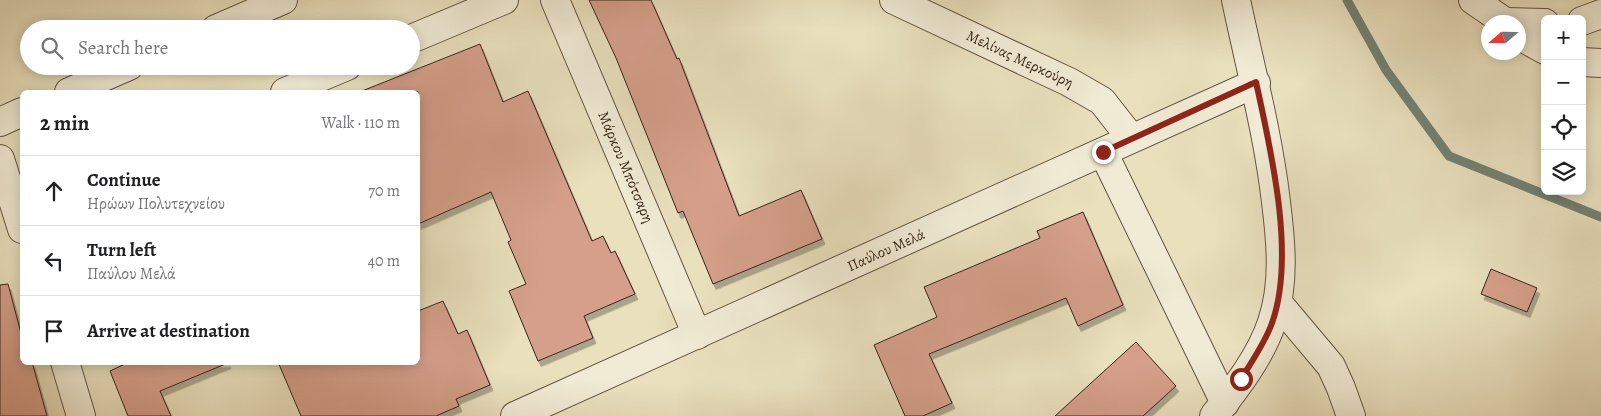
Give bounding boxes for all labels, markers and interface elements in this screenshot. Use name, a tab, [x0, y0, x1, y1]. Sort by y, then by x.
north arrow	[1481, 15, 1526, 60]
map controls	[1541, 15, 1586, 195]
button: +	[1541, 15, 1586, 60]
search box	[20, 20, 420, 75]
street label: Μελίνας Μερκούρη	[963, 25, 1077, 93]
icon: search	[38, 34, 66, 62]
text: Search here	[78, 35, 168, 61]
button: −	[1541, 60, 1586, 105]
button: locate	[1541, 105, 1586, 150]
street label: Μάρκου Μπότσαρη	[593, 108, 659, 226]
text: 2 min	[40, 109, 89, 137]
text: Walk · 110 m	[322, 112, 400, 134]
route end	[1092, 141, 1115, 164]
button: layers	[1541, 150, 1586, 195]
text: Continue	[87, 167, 161, 193]
icon: ahead	[40, 177, 68, 205]
text: 70 m	[368, 180, 400, 202]
text: Ηρώων Πολυτεχνείου	[87, 193, 225, 215]
street label: Παύλου Μελά	[844, 224, 928, 276]
text: Turn left	[87, 237, 156, 263]
icon: left	[40, 247, 68, 275]
text: 40 m	[368, 250, 400, 272]
text: Παύλου Μελά	[87, 263, 176, 285]
icon: arrive	[40, 317, 68, 345]
text: Arrive at destination	[87, 318, 250, 344]
route start	[1230, 368, 1253, 391]

